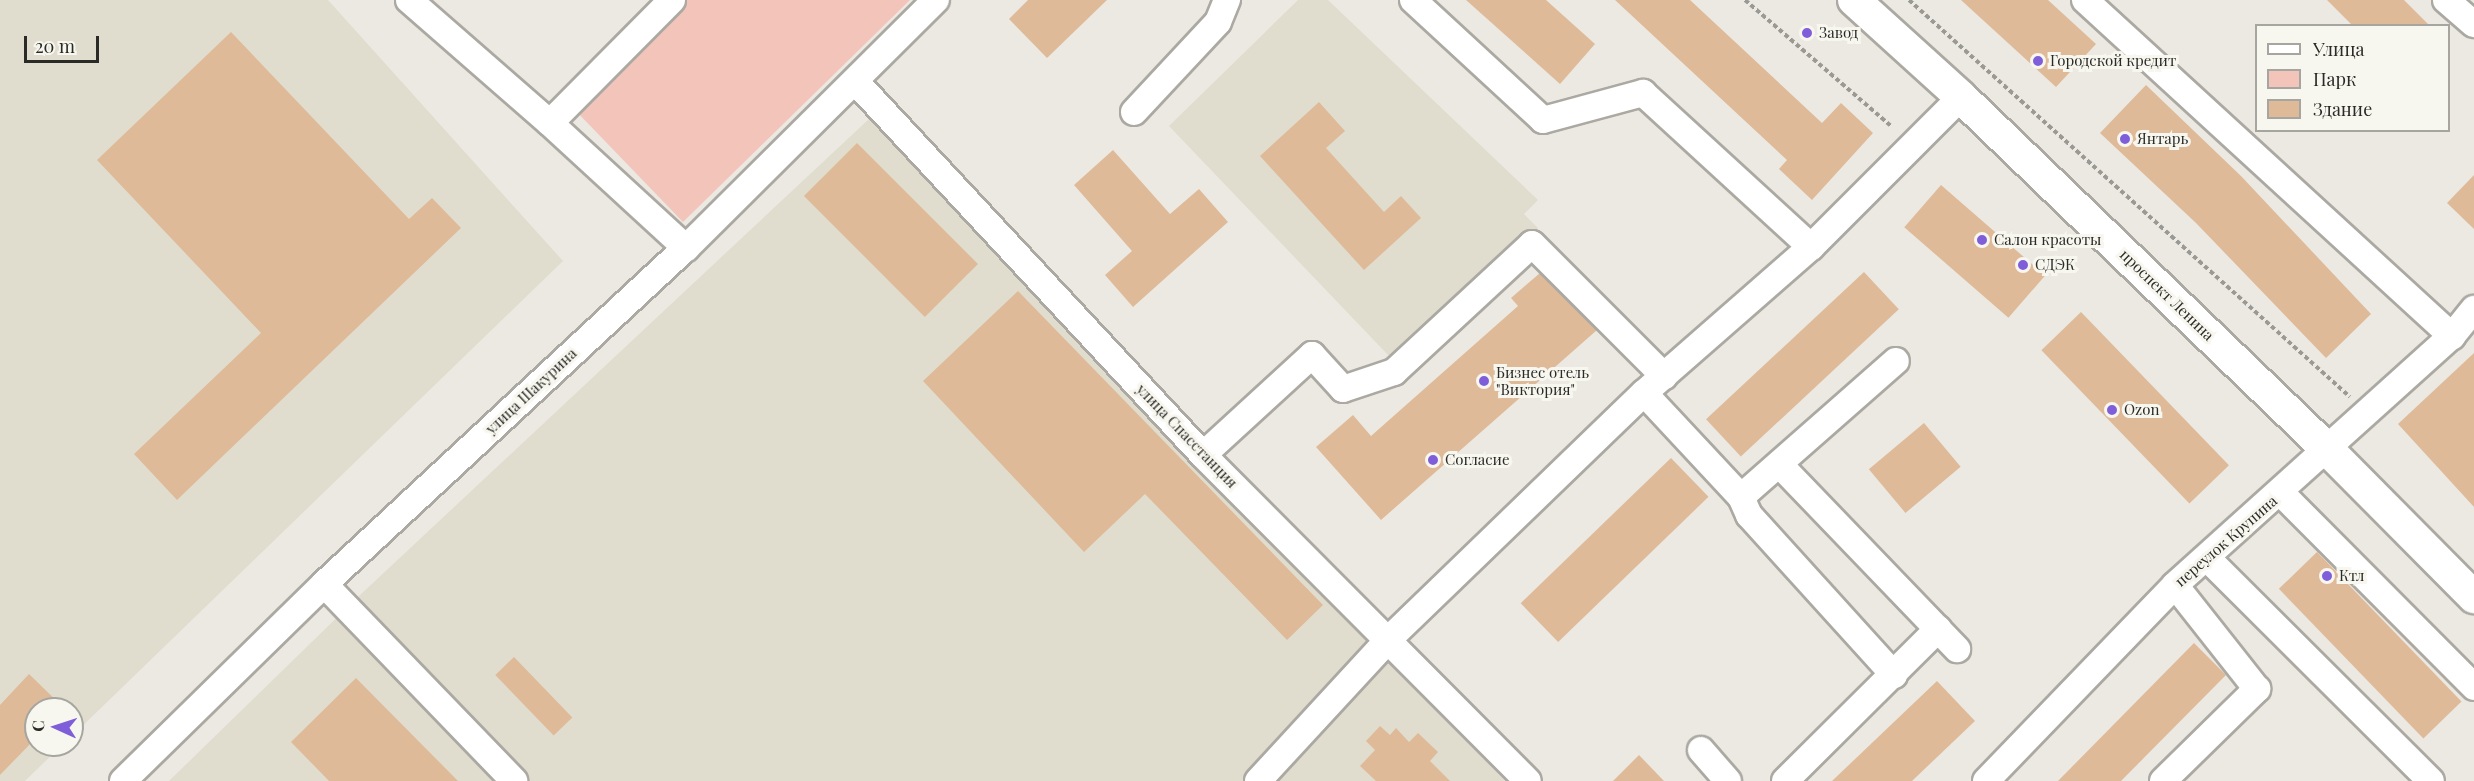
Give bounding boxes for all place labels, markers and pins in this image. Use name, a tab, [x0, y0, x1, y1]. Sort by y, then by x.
place label: Завод	[1819, 24, 1858, 42]
marker: Завод	[1800, 26, 1814, 40]
place label: Городской кредит	[2050, 52, 2176, 70]
marker: Городской кредит	[2031, 54, 2045, 68]
place label: Янтарь	[2137, 130, 2188, 148]
marker: Янтарь	[2118, 132, 2132, 146]
place label: Салон красоты	[1994, 231, 2101, 249]
marker: Салон красоты	[1975, 233, 1989, 247]
place label: СДЭК	[2035, 256, 2075, 274]
marker: СДЭК	[2016, 258, 2030, 272]
place label: Бизнес отель "Виктория"	[1496, 363, 1589, 398]
marker: Бизнес отель "Виктория"	[1477, 374, 1491, 388]
place label: Ozon	[2124, 401, 2159, 419]
marker: Ozon	[2105, 403, 2119, 417]
place label: Согласие	[1445, 451, 1510, 469]
marker: Согласие	[1426, 453, 1440, 467]
place label: Ктл	[2339, 567, 2364, 585]
marker: Ктл	[2320, 569, 2334, 583]

